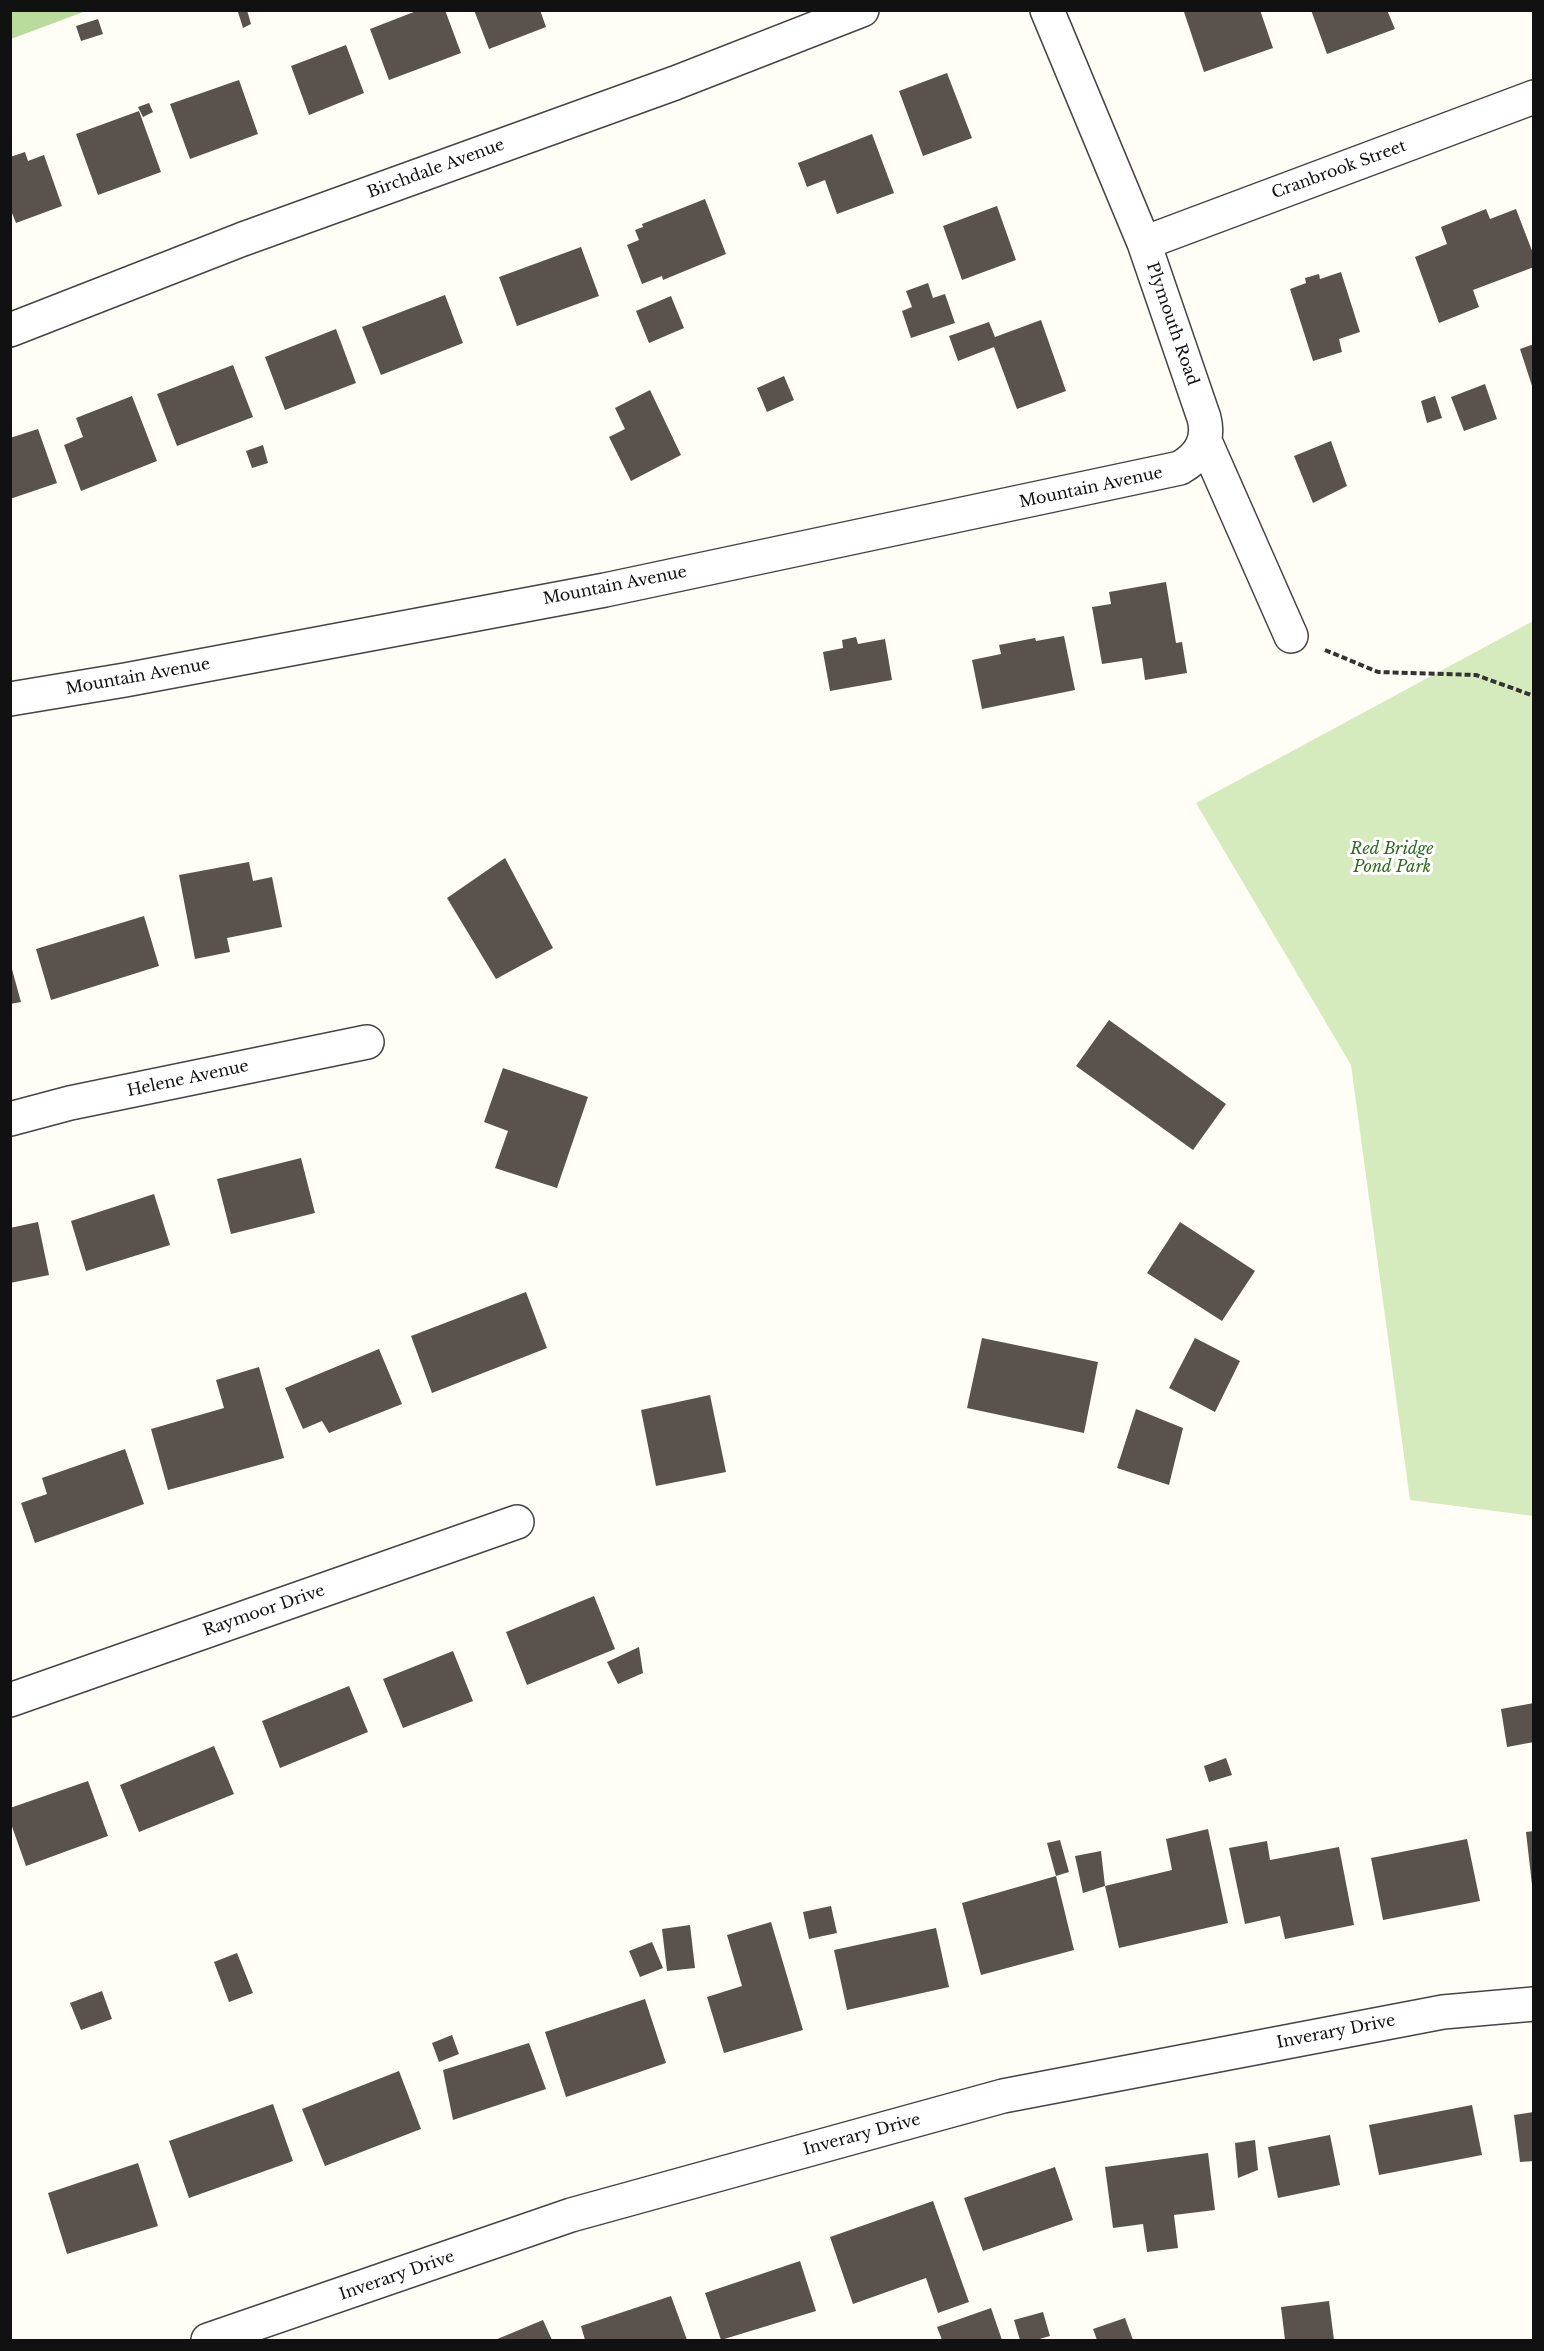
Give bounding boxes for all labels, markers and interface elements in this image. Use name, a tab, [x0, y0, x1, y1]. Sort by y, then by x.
street label: Birchdale Avenue	[365, 135, 507, 203]
street label: Cranbrook Street	[1269, 137, 1409, 203]
street label: Plymouth Road	[1142, 260, 1202, 388]
street label: Mountain Avenue	[1018, 463, 1164, 513]
street label: Mountain Avenue	[541, 563, 689, 609]
street label: Mountain Avenue	[64, 655, 212, 699]
park label: Red Bridge Pond Park	[1350, 839, 1434, 877]
street label: Helene Avenue	[126, 1057, 250, 1101]
street label: Raymoor Drive	[201, 1581, 327, 1641]
street label: Inverary Drive	[1275, 2011, 1397, 2053]
street label: Inverary Drive	[801, 2110, 923, 2160]
street label: Inverary Drive	[337, 2247, 457, 2305]

